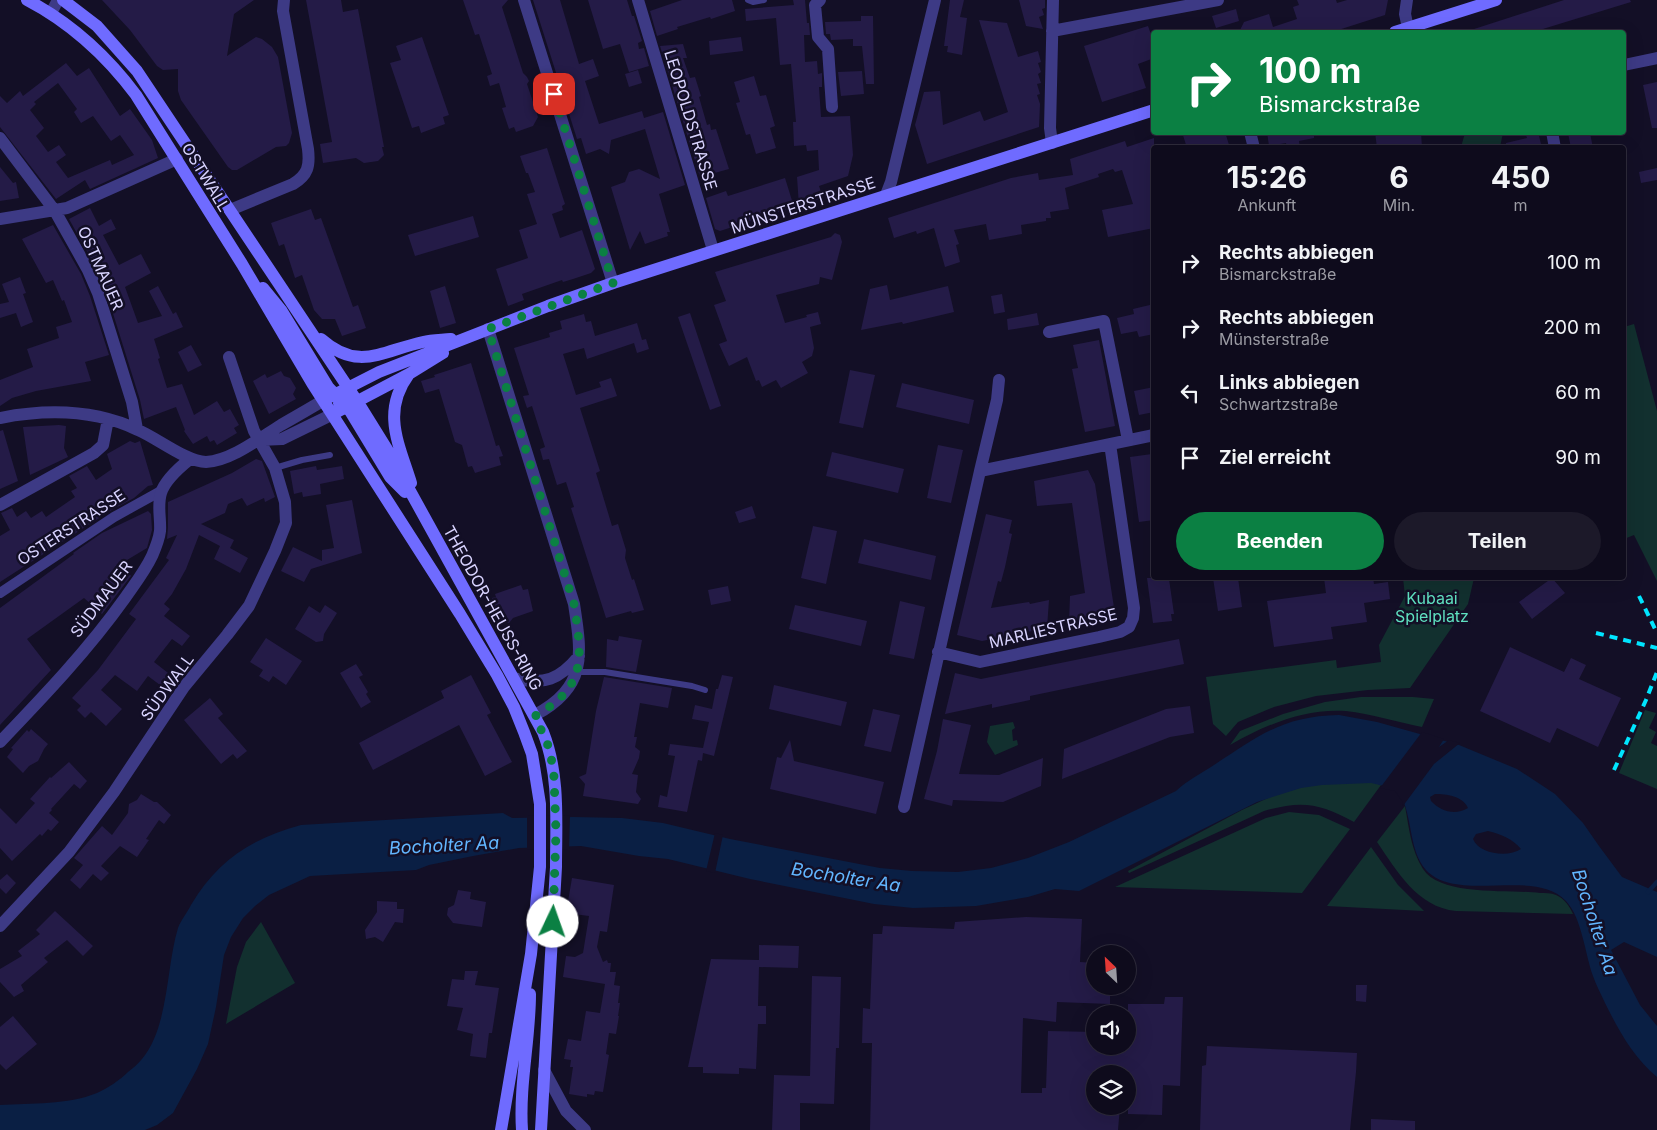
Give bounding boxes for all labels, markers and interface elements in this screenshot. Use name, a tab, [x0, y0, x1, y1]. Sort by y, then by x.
street label: LEOPOLDSTRASSE	[660, 47, 722, 193]
text: 100 m	[1259, 49, 1362, 91]
icon: right	[1176, 50, 1241, 115]
pin	[533, 73, 575, 115]
icon: arrive	[540, 80, 568, 108]
text: Bismarckstraße	[1259, 91, 1420, 117]
street label: OSTWALL	[178, 139, 234, 215]
text: 15:26	[1227, 159, 1307, 195]
text: 6	[1389, 159, 1409, 195]
text: 450	[1491, 159, 1550, 195]
street label: MÜNSTERSTRASSE	[728, 172, 878, 238]
text: Ankunft	[1237, 195, 1296, 215]
text: Min.	[1383, 195, 1415, 215]
text: m	[1514, 195, 1528, 215]
street label: OSTMAUER	[74, 223, 128, 313]
text: Rechts abbiegen	[1219, 241, 1374, 264]
icon: right	[1176, 249, 1204, 277]
text: 100 m	[1547, 251, 1601, 274]
text: Bismarckstraße	[1219, 264, 1336, 284]
text: Rechts abbiegen	[1219, 306, 1374, 329]
icon: right	[1176, 314, 1204, 342]
text: 200 m	[1543, 316, 1601, 339]
text: Münsterstraße	[1219, 329, 1329, 349]
text: Links abbiegen	[1219, 371, 1360, 394]
icon: left	[1176, 379, 1204, 407]
text: 60 m	[1555, 381, 1601, 404]
text: Schwartzstraße	[1219, 394, 1338, 414]
icon: arrive	[1176, 444, 1204, 472]
text: Ziel erreicht	[1219, 446, 1331, 469]
text: 90 m	[1555, 446, 1601, 469]
street label: OSTERSTRASSE	[13, 485, 129, 569]
button: Beenden	[1176, 512, 1384, 570]
button: Teilen	[1394, 512, 1601, 570]
street label: THEODOR-HEUSS-RING	[439, 522, 547, 694]
street label: SÜDMAUER	[66, 557, 136, 641]
park label: Kubaai Spielplatz	[1395, 588, 1469, 626]
street label: MARLIESTRASSE	[987, 604, 1119, 652]
street label: SÜDWALL	[136, 650, 198, 724]
water label: Bocholter Aa	[388, 832, 500, 858]
water label: Bocholter Aa	[790, 858, 902, 896]
water label: Bocholter Aa	[1568, 866, 1622, 978]
position arrow	[526, 895, 578, 947]
north arrow	[1086, 945, 1136, 995]
map controls	[1086, 945, 1136, 1115]
button: sound	[1086, 1005, 1136, 1055]
button: layers	[1086, 1065, 1136, 1115]

